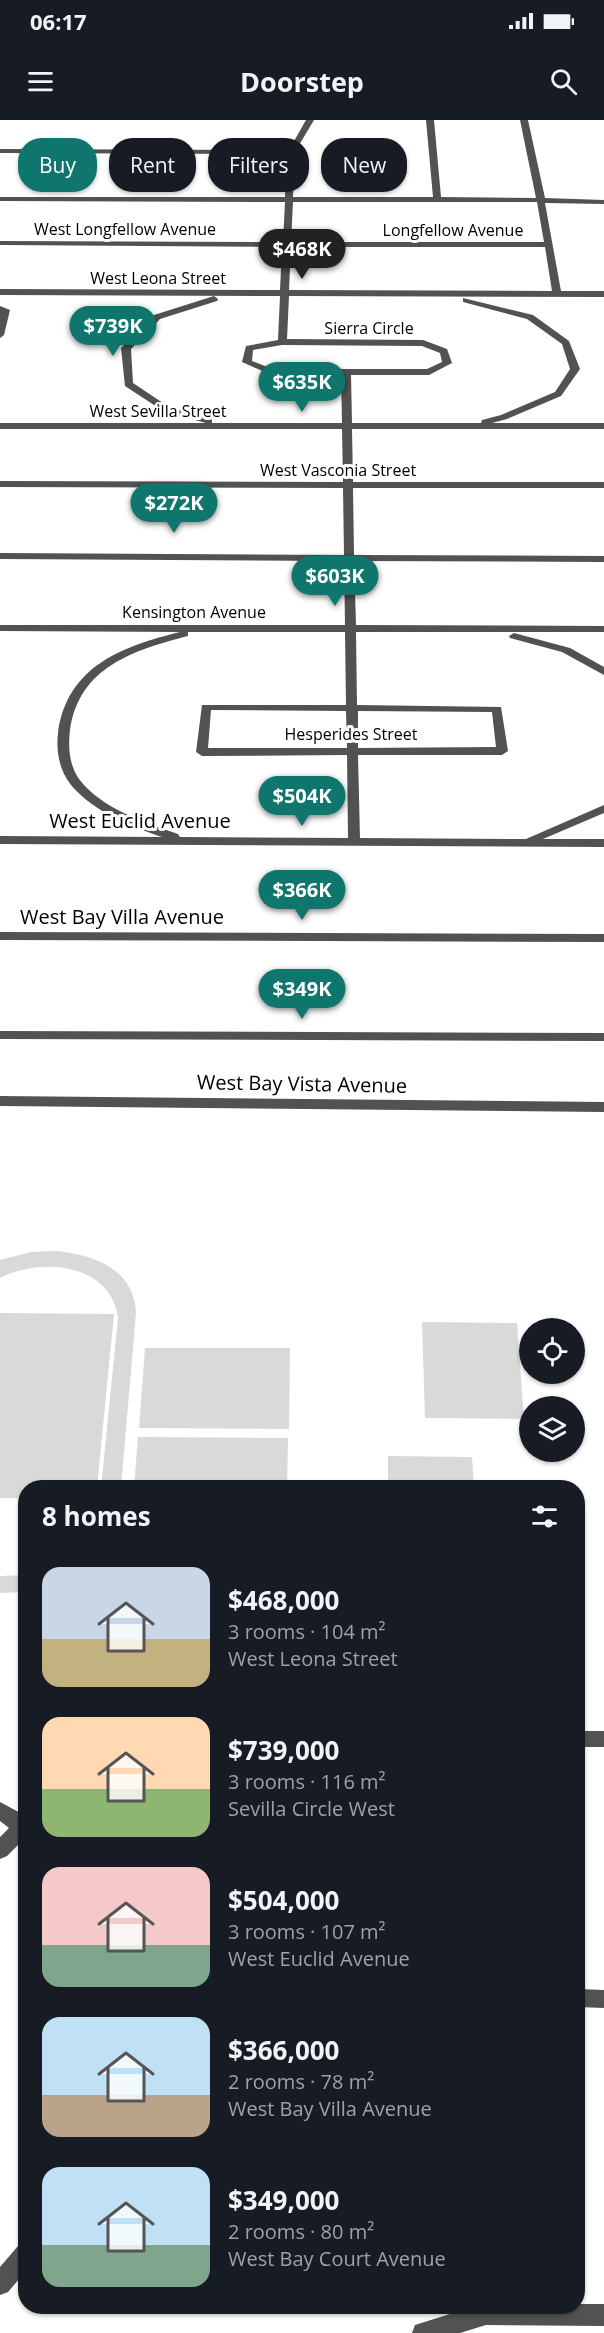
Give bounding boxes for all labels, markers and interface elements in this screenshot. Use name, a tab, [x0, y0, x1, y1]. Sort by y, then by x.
text: 06:17	[30, 6, 87, 36]
text: Doorstep	[240, 63, 364, 100]
icon: menu	[24, 65, 57, 98]
icon: search	[547, 65, 580, 98]
chip: Buy	[18, 138, 97, 192]
chip: Rent	[109, 138, 196, 192]
chip: Filters	[208, 138, 309, 192]
chip: New	[321, 138, 407, 192]
street label: West Longfellow Avenue	[34, 218, 216, 240]
street label: Longfellow Avenue	[383, 219, 523, 241]
pin: $468K	[260, 229, 344, 280]
text: $468K	[272, 235, 332, 262]
street label: West Leona Street	[90, 267, 226, 289]
pin: $739K	[71, 306, 155, 357]
text: $739K	[83, 312, 143, 339]
street label: Sierra Circle	[324, 317, 414, 339]
pin: $635K	[260, 362, 344, 413]
text: $635K	[272, 368, 332, 395]
street label: West Sevilla Street	[90, 400, 227, 422]
street label: West Vasconia Street	[260, 459, 416, 481]
pin: $272K	[132, 483, 216, 534]
text: $272K	[144, 489, 204, 516]
pin: $603K	[293, 556, 377, 607]
text: $603K	[305, 562, 365, 589]
street label: Kensington Avenue	[122, 601, 266, 623]
street label: Hesperides Street	[285, 723, 418, 745]
pin: $504K	[260, 776, 344, 827]
text: $504K	[272, 782, 332, 809]
street label: West Euclid Avenue	[49, 807, 231, 834]
pin: $366K	[260, 870, 344, 921]
text: $366K	[272, 876, 332, 903]
street label: West Bay Villa Avenue	[20, 903, 224, 930]
pin: $349K	[260, 969, 344, 1020]
text: $349K	[272, 975, 332, 1002]
street label: West Bay Vista Avenue	[197, 1068, 407, 1099]
map controls	[519, 1318, 585, 1462]
button: locate	[519, 1318, 585, 1384]
button: layers	[519, 1396, 585, 1462]
text: 8 homes	[42, 1498, 151, 1534]
icon: filters	[528, 1500, 561, 1533]
text: $468,000	[228, 1582, 339, 1618]
icon: home	[90, 1591, 162, 1663]
text: 3 rooms · 104 m²	[228, 1618, 386, 1645]
text: West Leona Street	[228, 1645, 398, 1672]
text: $739,000	[228, 1732, 339, 1768]
icon: home	[90, 1741, 162, 1813]
text: 3 rooms · 116 m²	[228, 1768, 386, 1795]
text: Sevilla Circle West	[228, 1795, 395, 1822]
text: $504,000	[228, 1882, 339, 1918]
icon: home	[90, 1891, 162, 1963]
text: 3 rooms · 107 m²	[228, 1918, 386, 1945]
text: West Euclid Avenue	[228, 1945, 410, 1972]
text: $366,000	[228, 2032, 339, 2068]
icon: home	[90, 2041, 162, 2113]
text: 2 rooms · 78 m²	[228, 2068, 374, 2095]
text: West Bay Villa Avenue	[228, 2095, 432, 2122]
text: $349,000	[228, 2182, 339, 2218]
icon: home	[90, 2191, 162, 2263]
text: 2 rooms · 80 m²	[228, 2218, 374, 2245]
text: West Bay Court Avenue	[228, 2245, 446, 2272]

